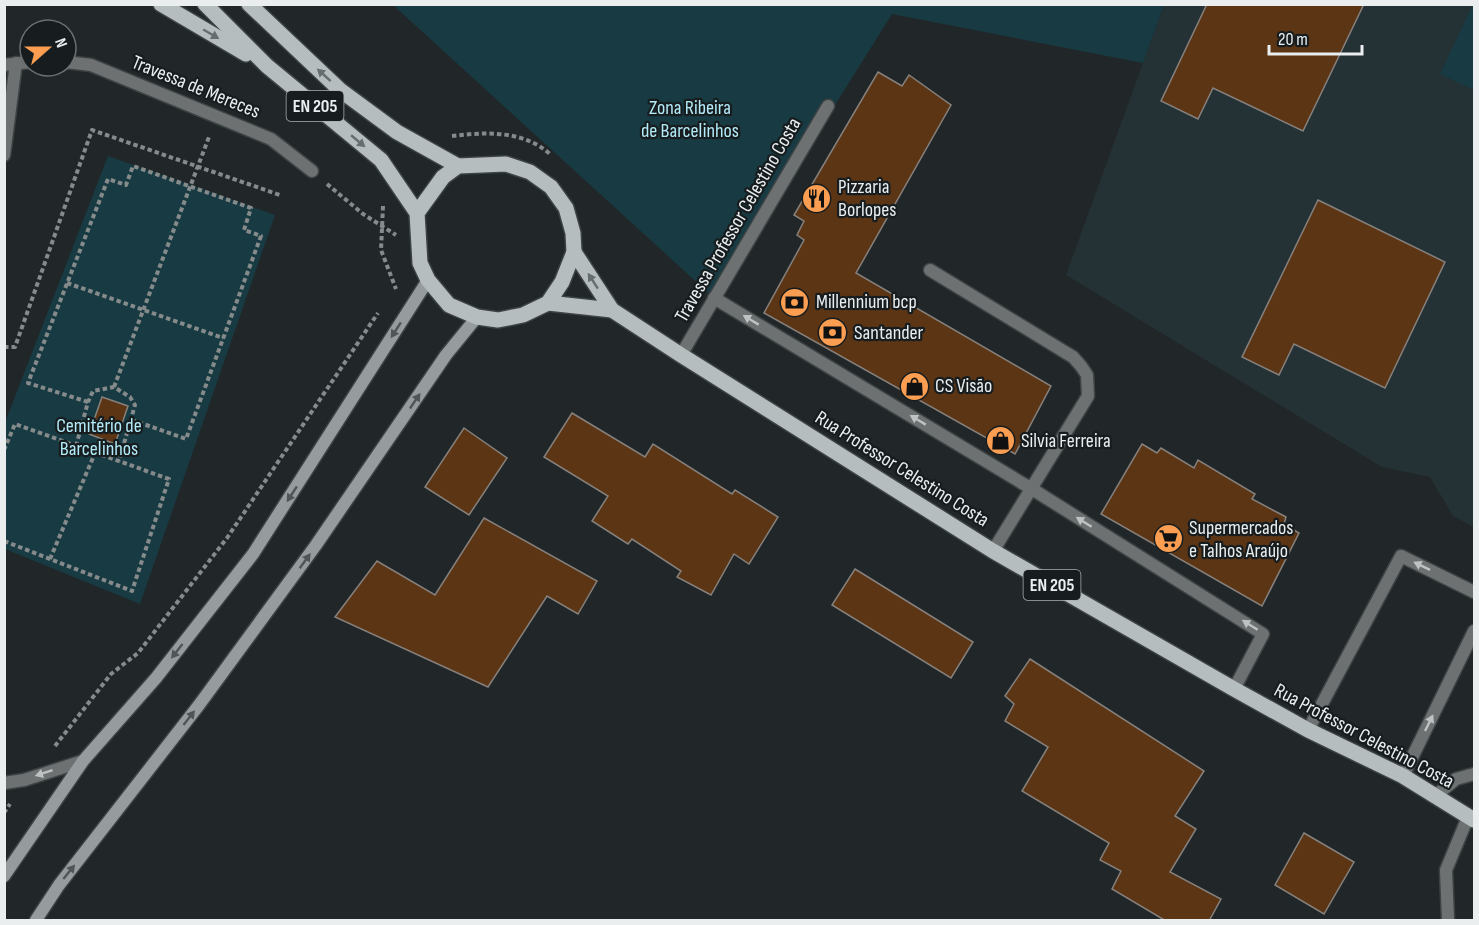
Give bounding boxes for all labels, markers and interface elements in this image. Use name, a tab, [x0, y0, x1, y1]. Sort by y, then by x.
north arrow	[18, 18, 78, 78]
scale bar	[1269, 18, 1362, 56]
one-way arrow	[203, 28, 219, 39]
text: 20 m	[1278, 29, 1308, 50]
text: N	[50, 36, 71, 51]
street label: Travessa de Mereces	[128, 50, 264, 124]
one-way arrow	[317, 69, 332, 82]
road number: EN 205	[286, 91, 344, 121]
park label: Zona Ribeira de Barcelinhos	[641, 96, 739, 143]
street label: Travessa Professor Celestino Costa	[670, 114, 806, 326]
one-way arrow	[350, 134, 365, 147]
place label: Pizzaria Borlopes	[838, 175, 896, 222]
restaurant icon: Pizzaria Borlopes	[801, 183, 833, 215]
one-way arrow	[588, 273, 599, 290]
bank icon: Millennium bcp	[779, 286, 811, 318]
place label: Millennium bcp	[816, 290, 917, 314]
one-way arrow	[743, 314, 759, 325]
bank icon: Santander	[817, 317, 849, 349]
one-way arrow	[391, 321, 402, 338]
place label: Santander	[854, 321, 924, 345]
shop icon: CS Visão	[898, 370, 930, 402]
place label: CS Visão	[935, 374, 992, 398]
one-way arrow	[409, 393, 421, 409]
street label: Rua Professor Celestino Costa	[811, 406, 993, 532]
park label: Cemitério de Barcelinhos	[56, 414, 142, 461]
one-way arrow	[910, 415, 926, 426]
shop icon: Silvia Ferreira	[984, 425, 1016, 457]
place label: Silvia Ferreira	[1021, 429, 1111, 453]
one-way arrow	[286, 486, 297, 502]
one-way arrow	[1076, 516, 1092, 527]
place label: Supermercados e Talhos Araújo	[1189, 516, 1294, 563]
supermarket icon: Supermercados e Talhos Araújo	[1152, 523, 1184, 555]
one-way arrow	[298, 554, 310, 569]
one-way arrow	[1414, 561, 1431, 571]
road number: EN 205	[1024, 570, 1080, 600]
one-way arrow	[1241, 620, 1258, 631]
one-way arrow	[170, 643, 183, 659]
street label: Rua Professor Celestino Costa	[1270, 678, 1458, 794]
one-way arrow	[183, 711, 195, 726]
one-way arrow	[1424, 715, 1434, 732]
one-way arrow	[35, 769, 53, 778]
one-way arrow	[63, 864, 76, 880]

